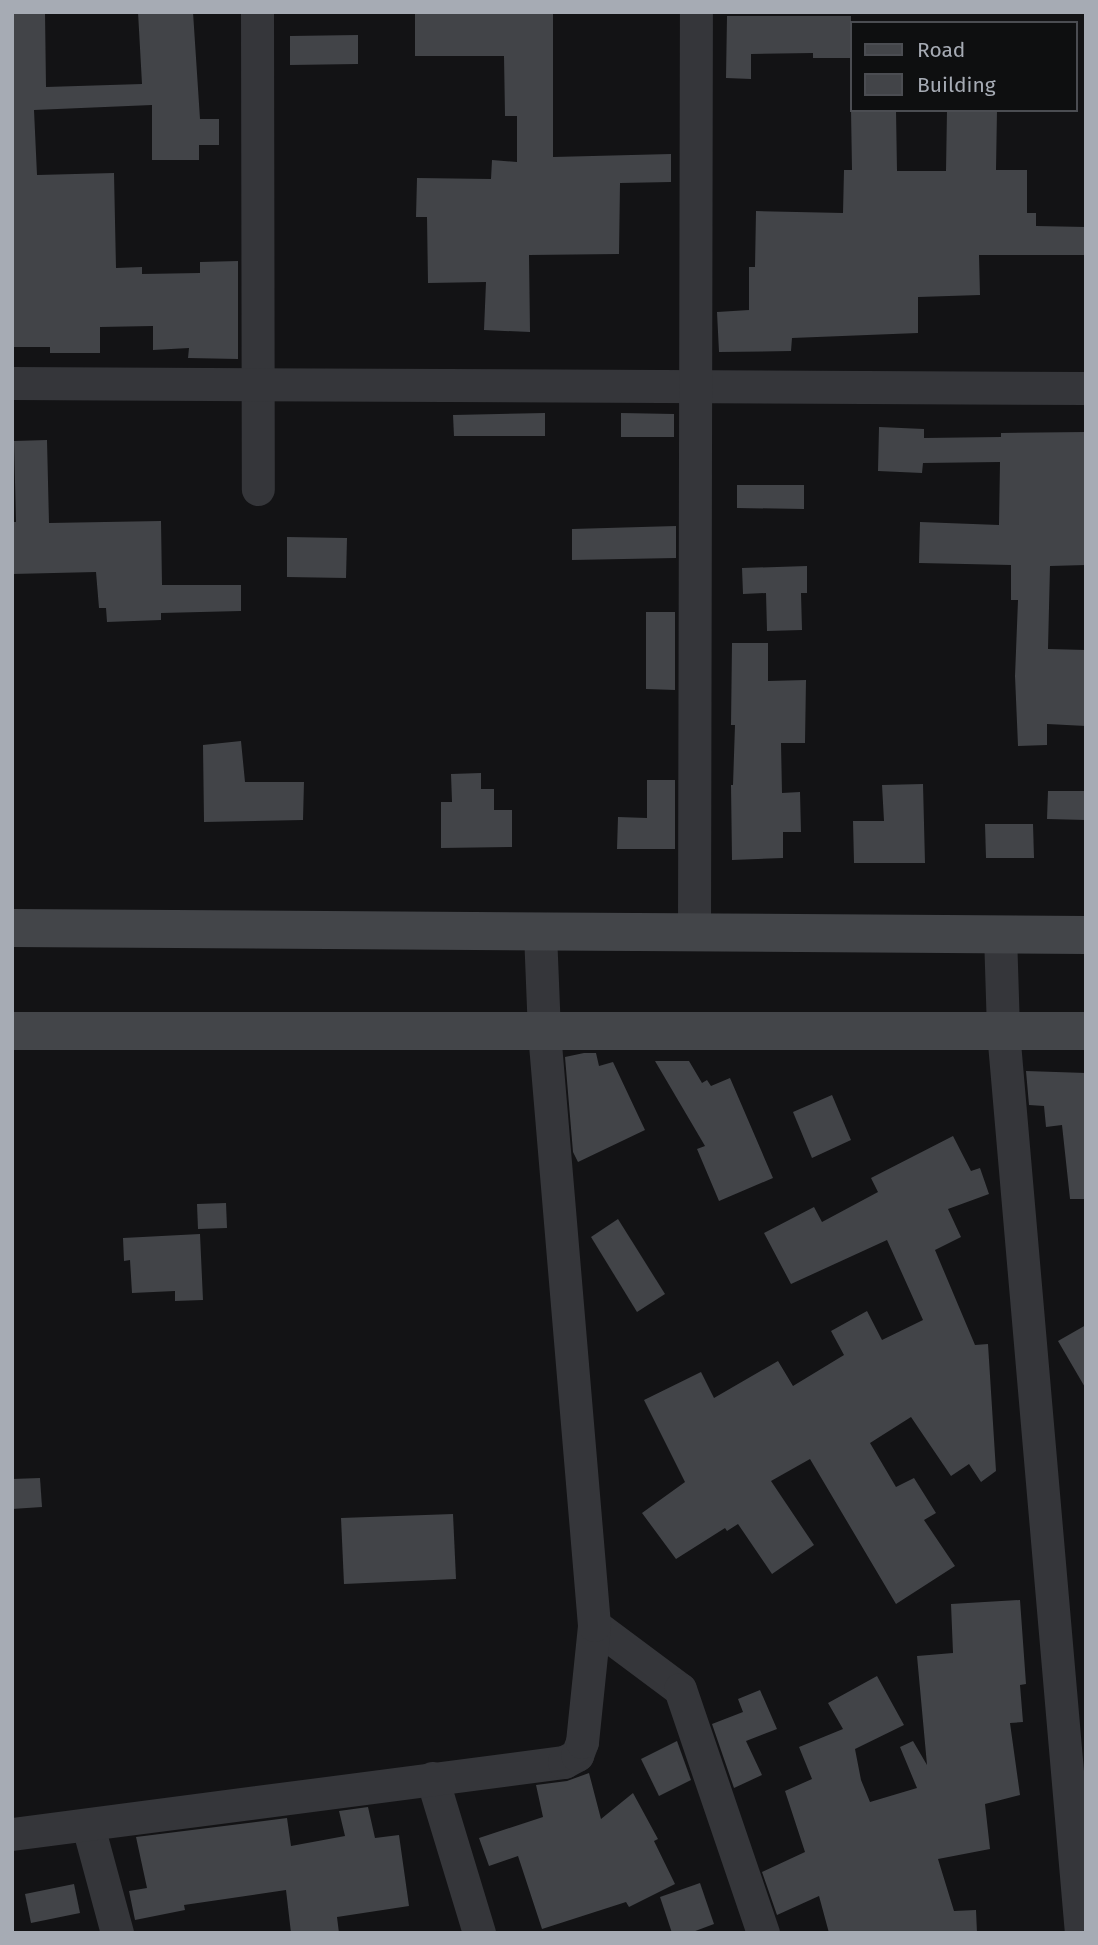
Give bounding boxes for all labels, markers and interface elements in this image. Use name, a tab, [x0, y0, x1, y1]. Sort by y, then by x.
legend	[850, 21, 1077, 112]
text: Road	[917, 37, 965, 63]
text: Building	[917, 72, 996, 98]

